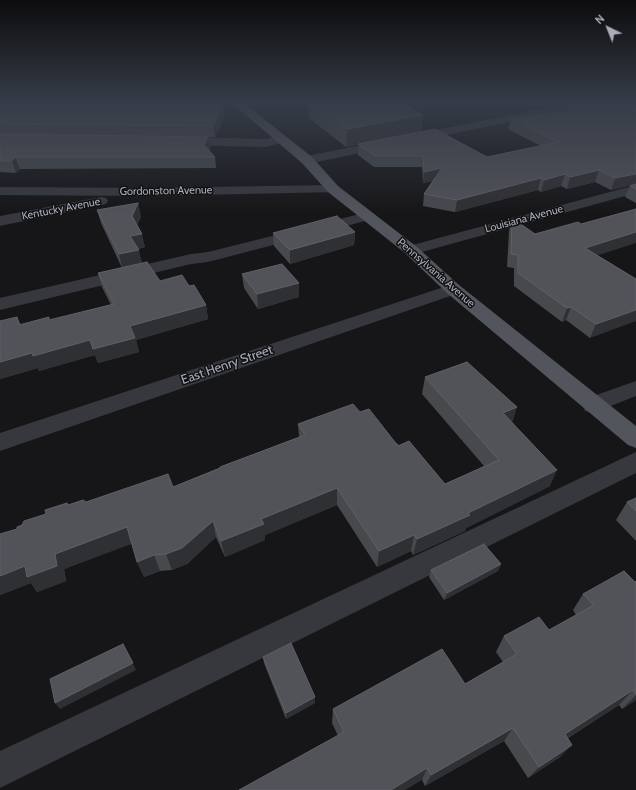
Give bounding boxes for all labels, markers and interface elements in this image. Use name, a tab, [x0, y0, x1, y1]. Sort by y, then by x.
north arrow	[588, 8, 628, 48]
text: N	[592, 11, 607, 27]
street label: Gordonston Avenue	[119, 184, 213, 198]
street label: Kentucky Avenue	[21, 195, 101, 223]
street label: Louisiana Avenue	[483, 202, 565, 236]
street label: Pennsylvania Avenue	[395, 236, 477, 310]
street label: East Henry Street	[179, 342, 275, 388]

